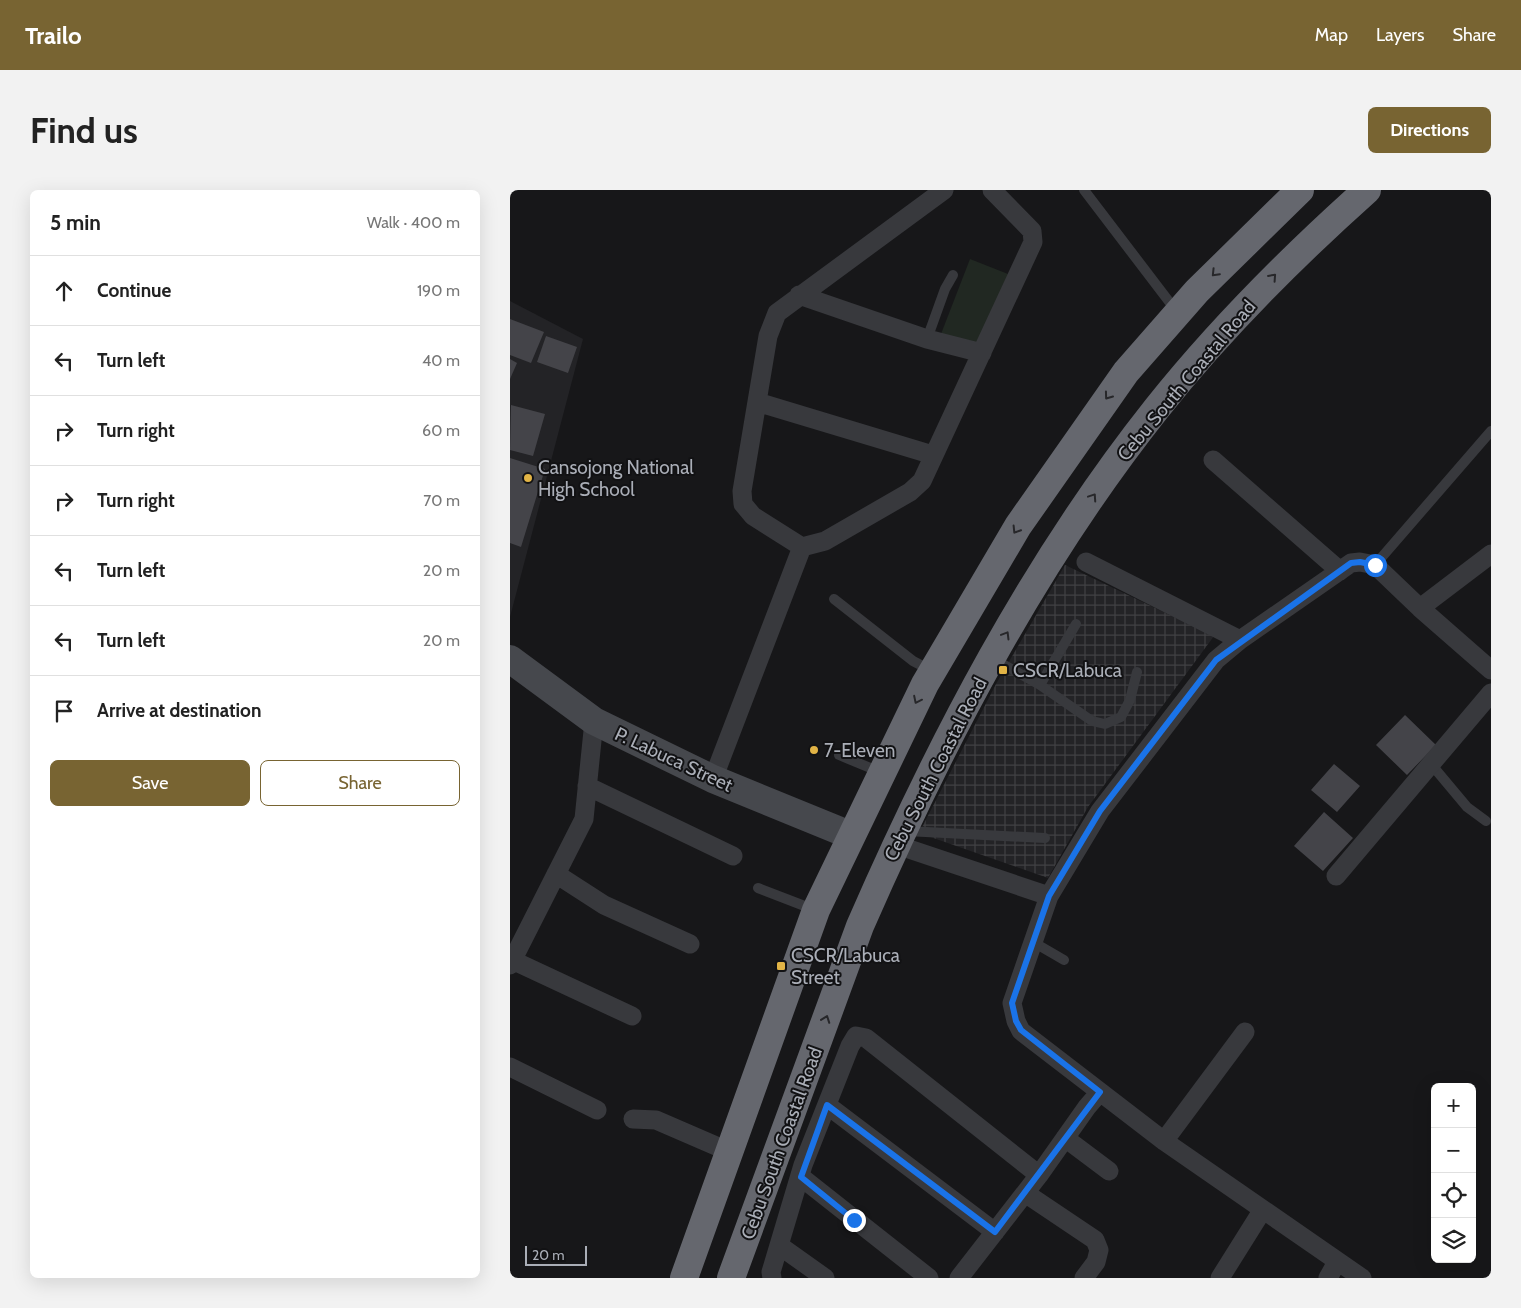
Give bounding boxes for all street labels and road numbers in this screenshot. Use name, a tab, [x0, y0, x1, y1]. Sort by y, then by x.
street label: Cebu South Coastal Road	[1112, 295, 1260, 465]
street label: Cebu South Coastal Road	[879, 674, 992, 865]
street label: P. Labuca Street	[611, 722, 737, 797]
street label: Cebu South Coastal Road	[736, 1044, 827, 1242]

